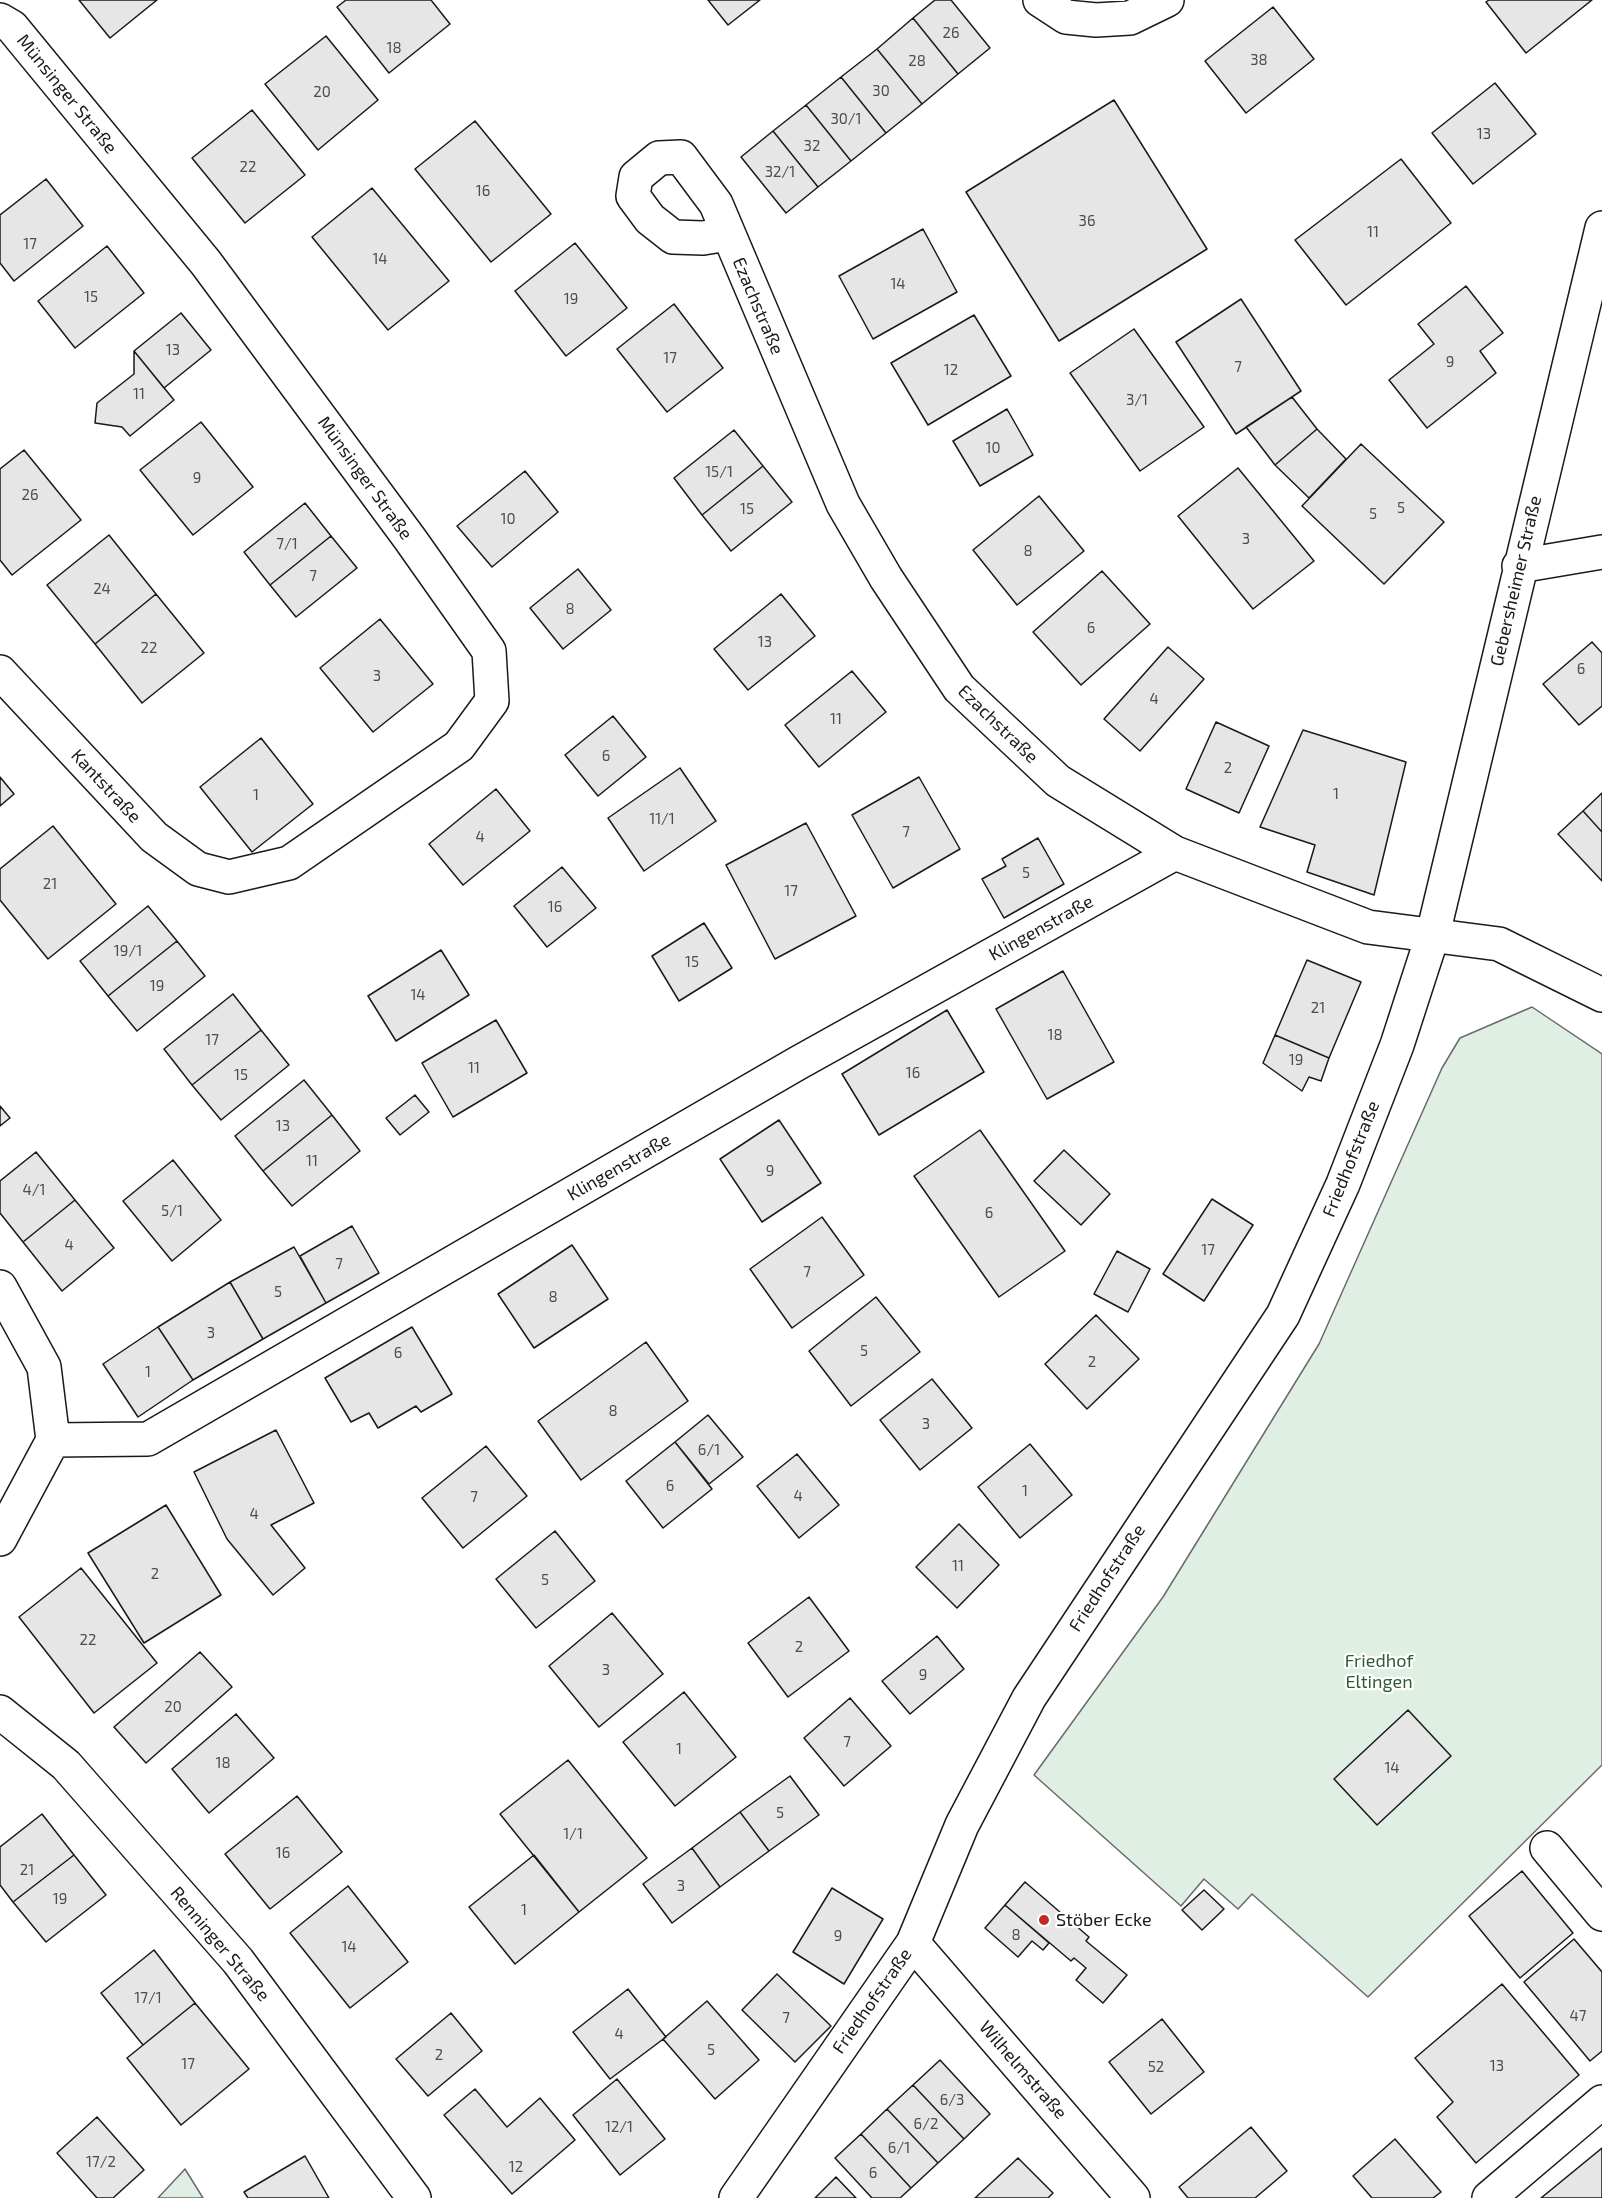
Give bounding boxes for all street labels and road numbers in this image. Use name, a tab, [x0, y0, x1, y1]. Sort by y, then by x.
street label: Münsinger Straße	[12, 30, 122, 158]
street label: Ezachstraße	[728, 254, 788, 358]
street label: Münsinger Straße	[313, 412, 417, 544]
street label: Gebersheimer Straße	[1486, 494, 1546, 668]
street label: Ezachstraße	[953, 680, 1043, 768]
street label: Kantstraße	[66, 745, 146, 827]
street label: Klingenstraße	[985, 890, 1097, 966]
street label: Friedhofstraße	[1318, 1098, 1384, 1220]
street label: Klingenstraße	[563, 1129, 675, 1205]
street label: Friedhofstraße	[1064, 1520, 1150, 1636]
street label: Renninger Straße	[166, 1882, 274, 2006]
street label: Friedhofstraße	[828, 1944, 916, 2058]
street label: Wilhelmstraße	[974, 2016, 1072, 2124]

